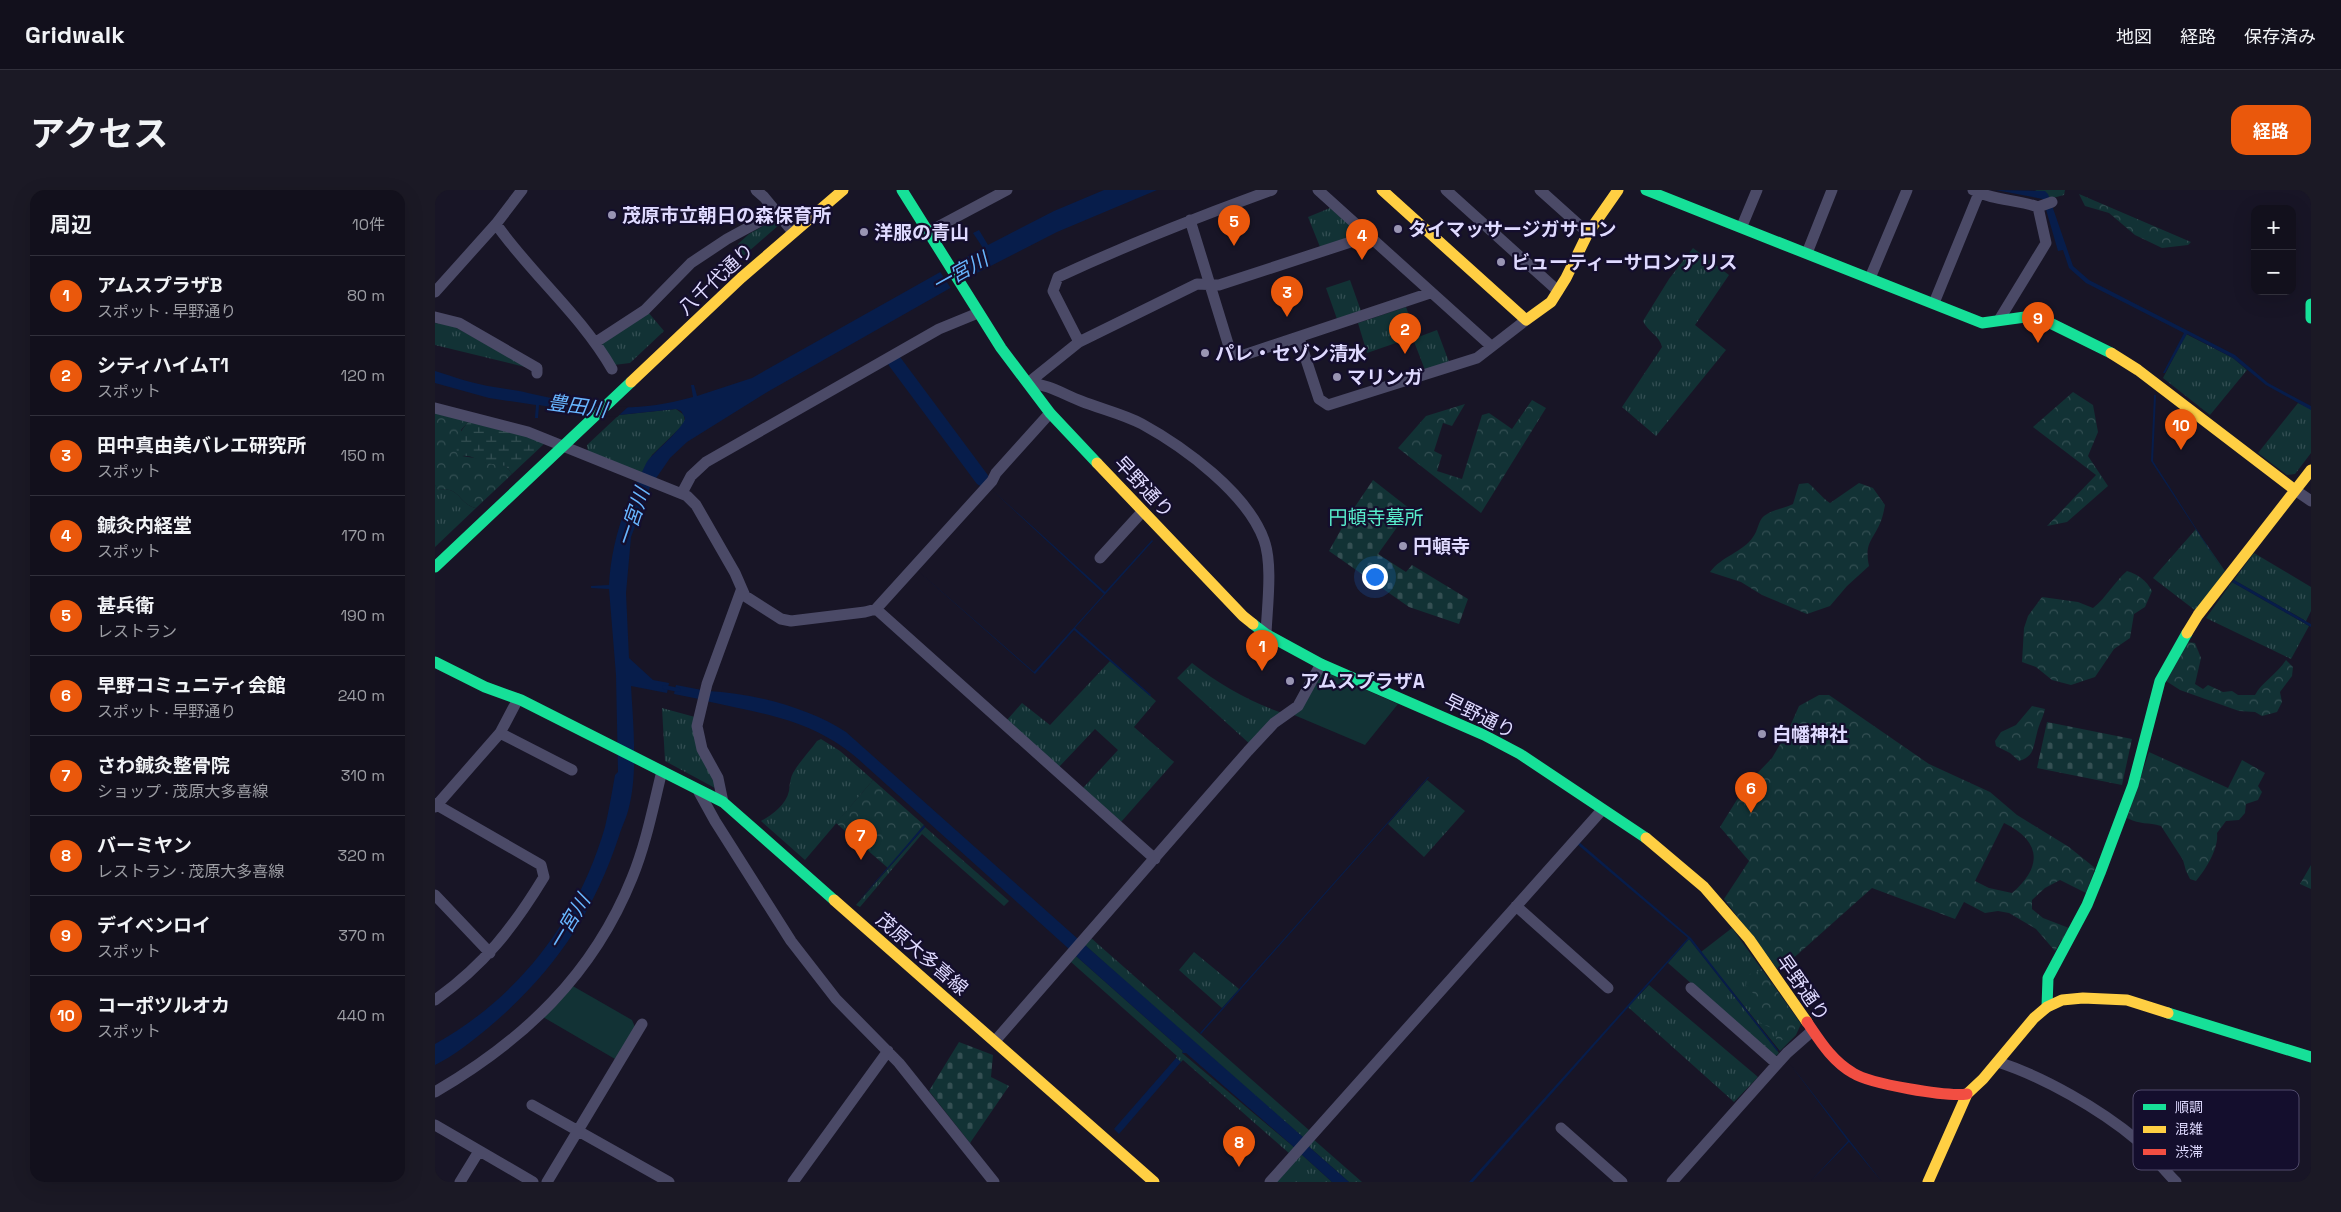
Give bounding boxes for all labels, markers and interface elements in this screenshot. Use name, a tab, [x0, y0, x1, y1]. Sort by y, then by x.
text: Gridwalk	[25, 19, 125, 50]
text: 地図	[2116, 25, 2152, 48]
text: 経路	[2180, 25, 2216, 48]
text: 保存済み	[2244, 25, 2316, 48]
button: 経路	[2231, 105, 2311, 155]
text: アクセス	[30, 112, 168, 156]
place label: 茂原市立朝日の森保育所	[622, 203, 831, 228]
pin: 5	[1218, 205, 1250, 246]
map controls	[2251, 205, 2296, 295]
button: +	[2251, 205, 2296, 250]
marker: 茂原市立朝日の森保育所	[606, 209, 618, 221]
text: 周辺	[50, 211, 92, 238]
text: 10件	[352, 214, 385, 235]
place label: タイマッサージガサロン	[1408, 217, 1617, 242]
pin: 4	[1346, 219, 1378, 260]
place label: 洋服の青山	[874, 220, 969, 245]
marker: タイマッサージガサロン	[1392, 223, 1404, 235]
marker: 洋服の青山	[858, 226, 870, 238]
street label: 八千代通り	[673, 237, 759, 321]
water label: 一宮川	[927, 245, 994, 298]
place label: ビューティーサロンアリス	[1511, 250, 1737, 275]
button: −	[2251, 250, 2296, 295]
marker: ビューティーサロンアリス	[1495, 256, 1507, 268]
text: アムスプラザB	[97, 273, 222, 298]
pin: 3	[1271, 276, 1303, 317]
text: 1	[62, 285, 70, 306]
text: 80 m	[347, 285, 385, 306]
text: スポット · 早野通り	[97, 301, 236, 322]
pin: 9	[2022, 302, 2054, 343]
pin: 2	[1389, 313, 1421, 354]
place label: パレ・セゾン清水	[1215, 341, 1367, 366]
marker: パレ・セゾン清水	[1199, 347, 1211, 359]
text: シティハイムT1	[97, 353, 229, 378]
text: 2	[61, 365, 71, 386]
text: 120 m	[341, 365, 385, 386]
place label: マリンガ	[1347, 365, 1423, 390]
marker: マリンガ	[1331, 371, 1343, 383]
text: スポット	[97, 381, 161, 402]
water label: 豊田川	[545, 389, 610, 423]
pin: 10	[2165, 409, 2197, 450]
text: 田中真由美バレエ研究所	[97, 433, 306, 458]
text: 3	[61, 445, 71, 466]
text: 150 m	[341, 445, 385, 466]
street label: 早野通り	[1109, 451, 1179, 523]
text: スポット	[97, 461, 161, 482]
water label: 一宮川	[611, 483, 656, 550]
park label: 円頓寺墓所	[1328, 505, 1424, 530]
text: 鍼灸内経堂	[97, 513, 192, 538]
text: 4	[61, 525, 71, 546]
text: 170 m	[341, 525, 385, 546]
place label: 円頓寺	[1413, 534, 1470, 559]
marker: 円頓寺	[1397, 540, 1409, 552]
text: スポット	[97, 541, 161, 562]
your location	[1362, 564, 1388, 590]
text: 甚兵衛	[97, 593, 154, 618]
text: 5	[61, 605, 71, 626]
text: 190 m	[340, 605, 385, 626]
text: レストラン	[97, 621, 177, 642]
pin: 1	[1246, 630, 1278, 671]
place label: アムスプラザA	[1300, 669, 1425, 694]
text: 早野コミュニティ会館	[97, 673, 286, 698]
marker: アムスプラザA	[1284, 675, 1296, 687]
text: 6	[61, 685, 71, 706]
text: 240 m	[338, 685, 385, 706]
street label: 早野通り	[1440, 688, 1520, 744]
text: スポット · 早野通り	[97, 701, 236, 722]
place label: 白幡神社	[1772, 722, 1848, 747]
marker: 白幡神社	[1756, 728, 1768, 740]
text: さわ鍼灸整骨院	[97, 753, 230, 778]
text: 7	[62, 765, 70, 786]
text: 310 m	[341, 765, 385, 786]
pin: 6	[1735, 772, 1767, 813]
text: ショップ · 茂原大多喜線	[97, 781, 268, 802]
pin: 7	[845, 819, 877, 860]
text: バーミヤン	[97, 833, 192, 858]
text: 8	[61, 845, 71, 866]
text: 320 m	[338, 845, 385, 866]
text: レストラン · 茂原大多喜線	[97, 861, 284, 882]
water label: 一宮川	[542, 888, 597, 954]
street label: 茂原大多喜線	[871, 907, 973, 1001]
text: デイベンロイ	[97, 913, 211, 938]
text: 9	[61, 925, 71, 946]
text: 370 m	[338, 925, 385, 946]
text: スポット	[97, 941, 161, 962]
street label: 早野通り	[1771, 950, 1835, 1026]
text: コーポツルオカ	[97, 993, 230, 1018]
text: 10	[57, 1005, 75, 1026]
text: 440 m	[337, 1005, 385, 1026]
text: スポット	[97, 1021, 161, 1042]
legend	[2133, 1090, 2299, 1170]
text: 順調	[2175, 1098, 2203, 1116]
text: 混雑	[2175, 1120, 2203, 1138]
pin: 8	[1223, 1126, 1255, 1167]
text: 渋滞	[2175, 1143, 2203, 1161]

